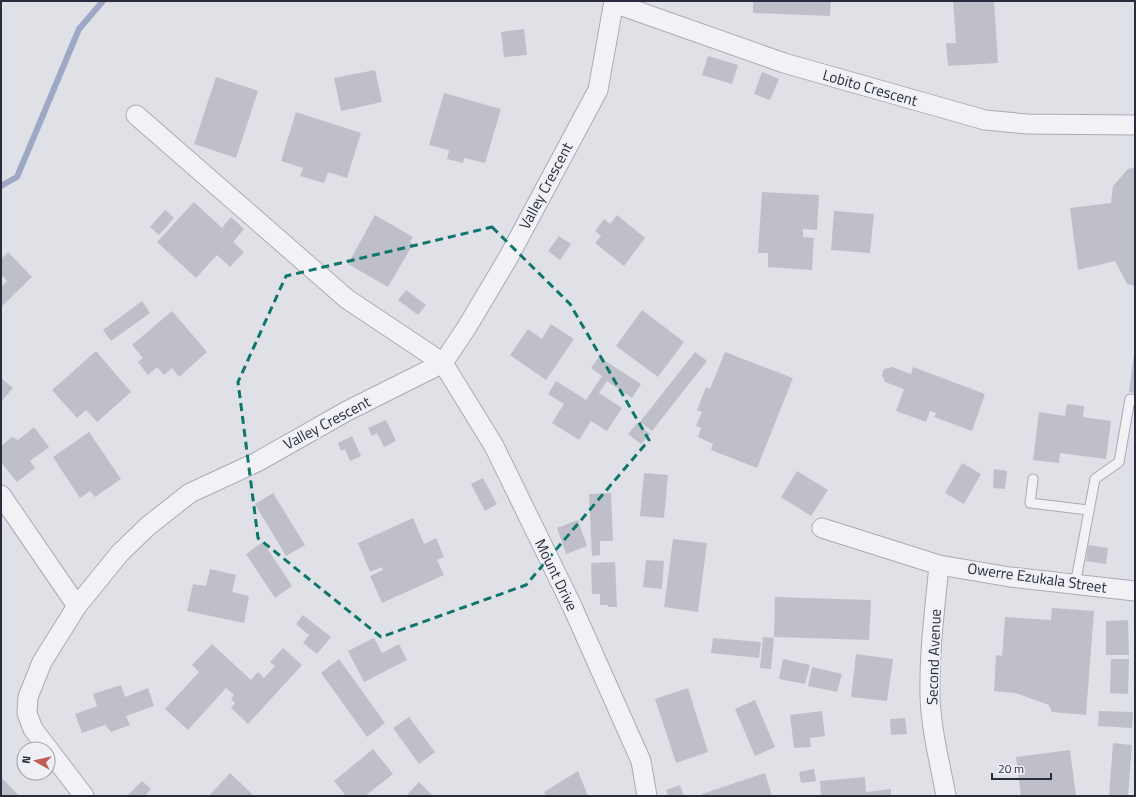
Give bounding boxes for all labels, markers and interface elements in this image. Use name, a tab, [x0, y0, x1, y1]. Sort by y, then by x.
street label: Lobito Crescent	[820, 63, 921, 112]
street label: Valley Crescent	[513, 137, 579, 233]
street label: Valley Crescent	[279, 390, 375, 455]
street label: Mount Drive	[529, 535, 584, 615]
street label: Owerre Ezukala Street	[966, 556, 1109, 599]
street label: Second Avenue	[920, 608, 947, 706]
north arrow	[16, 741, 56, 781]
text: N	[18, 755, 35, 764]
scale bar	[992, 755, 1051, 781]
text: 20 m	[998, 759, 1024, 778]

